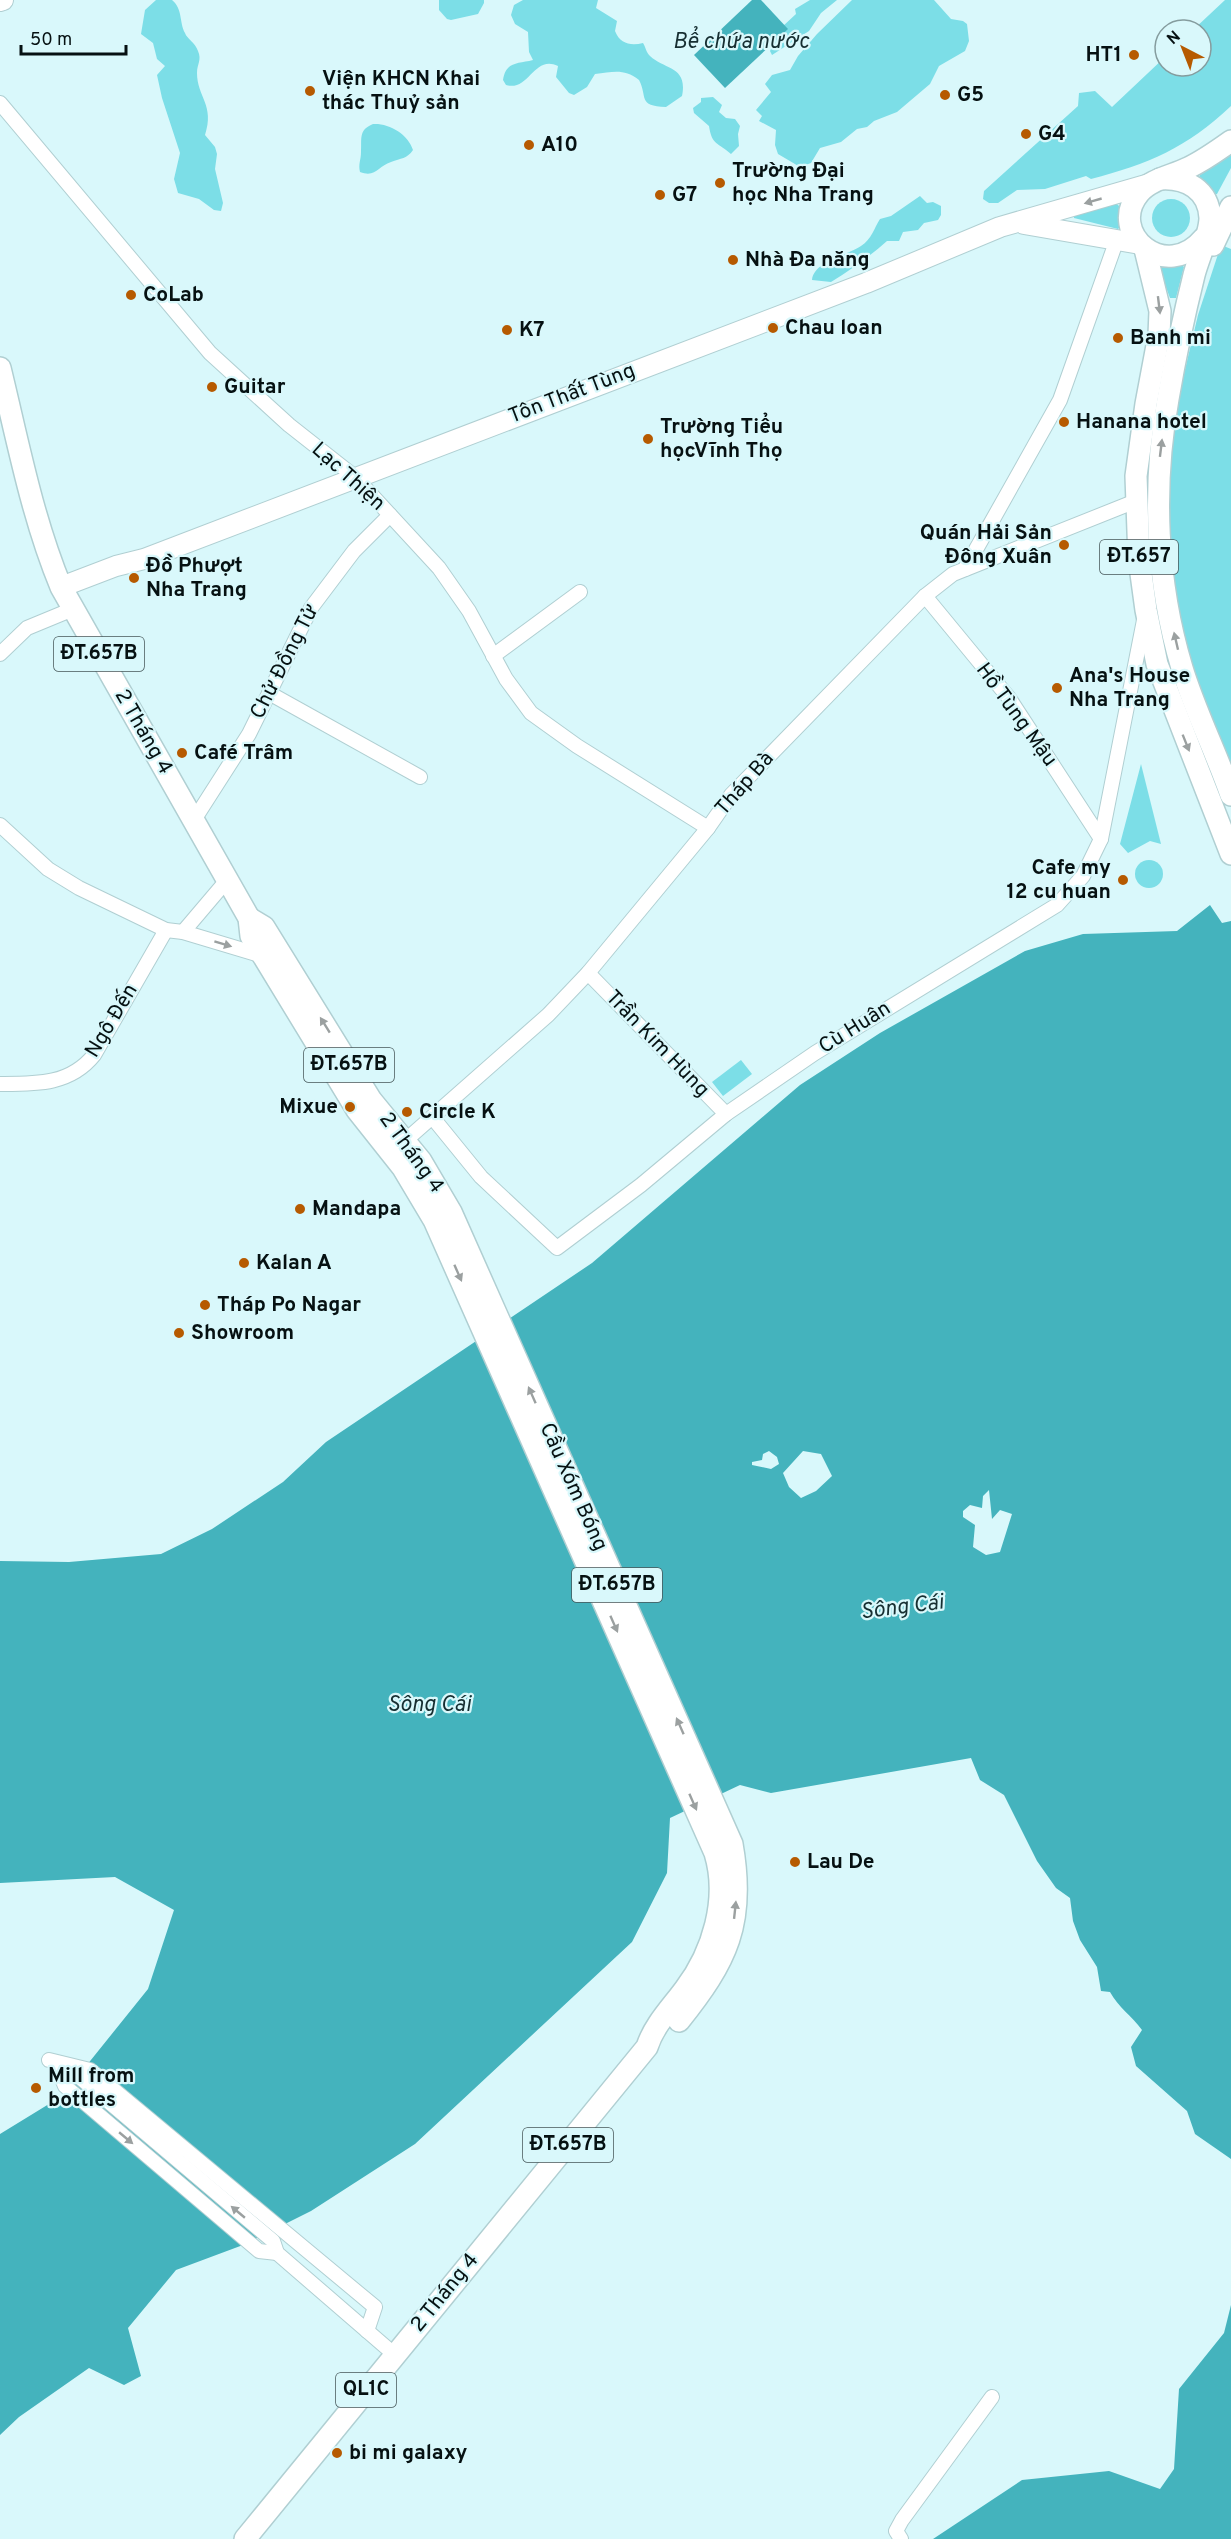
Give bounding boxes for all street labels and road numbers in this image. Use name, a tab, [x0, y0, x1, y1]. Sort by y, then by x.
street label: Tôn Thất Tùng	[505, 358, 639, 430]
street label: Lạc Thiện	[305, 437, 391, 517]
road number: ĐT.657	[1100, 540, 1178, 574]
street label: Chử Đồng Tử	[245, 600, 326, 724]
road number: ĐT.657B	[54, 637, 144, 671]
street label: Hồ Tùng Mậu	[969, 658, 1063, 772]
street label: 2 Tháng 4	[108, 685, 178, 779]
street label: Tháp Bà	[710, 746, 780, 822]
street label: Ngô Đến	[79, 979, 145, 1063]
street label: Trần Kim Hùng	[599, 985, 715, 1103]
street label: Cù Huân	[814, 995, 896, 1061]
road number: ĐT.657B	[304, 1048, 394, 1082]
street label: 2 Tháng 4	[372, 1107, 450, 1199]
street label: Cầu Xóm Bóng	[533, 1419, 613, 1555]
road number: ĐT.657B	[572, 1568, 662, 1602]
road number: ĐT.657B	[523, 2128, 613, 2162]
street label: 2 Tháng 4	[405, 2248, 485, 2338]
road number: QL1C	[336, 2373, 396, 2407]

